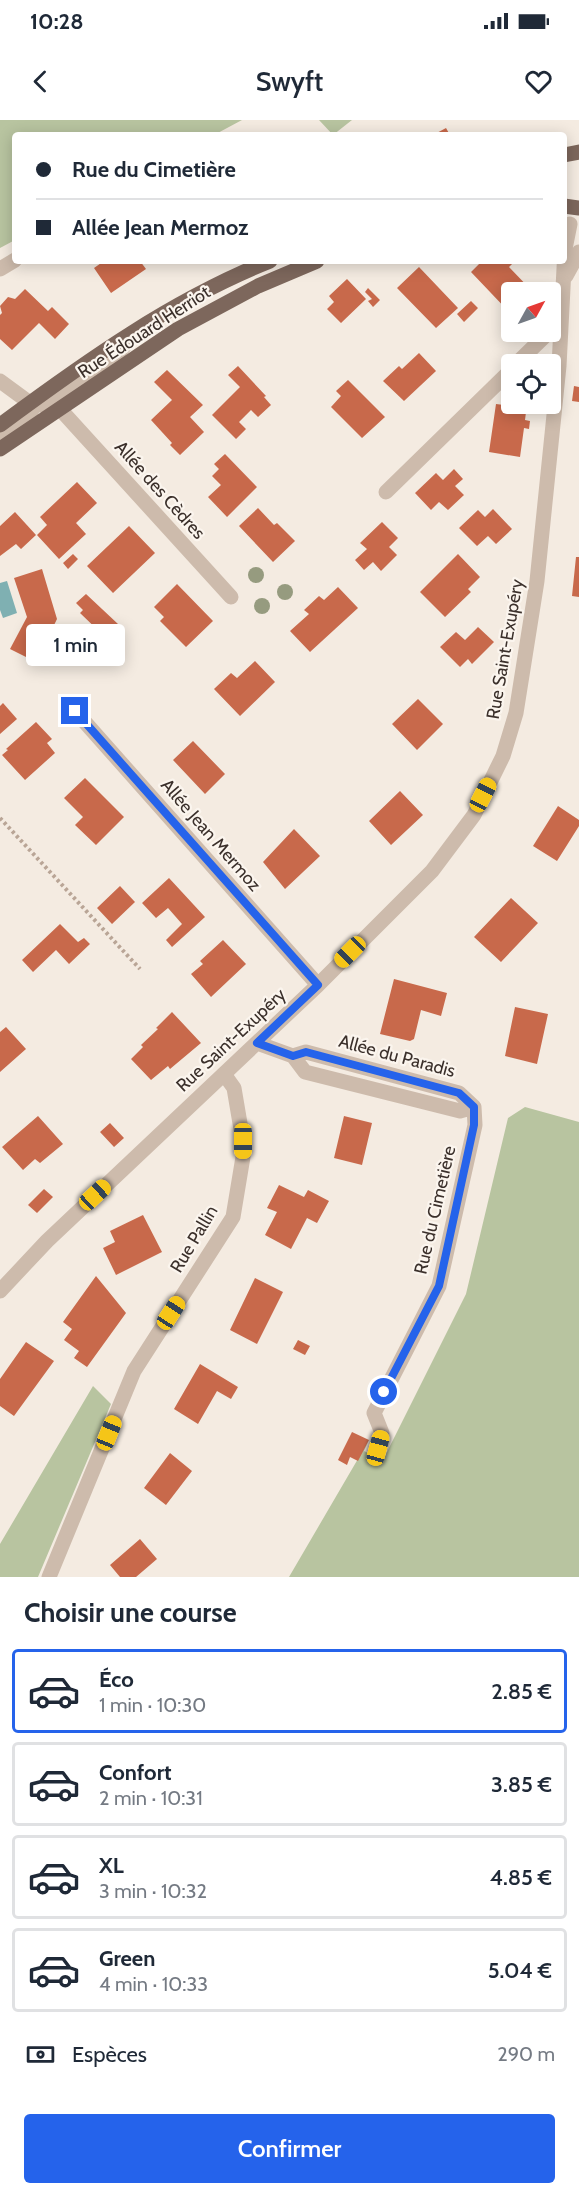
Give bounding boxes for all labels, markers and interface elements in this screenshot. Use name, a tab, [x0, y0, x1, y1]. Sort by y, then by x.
text: 10:28	[30, 8, 83, 35]
icon: back	[24, 65, 57, 98]
text: Swyft	[256, 65, 323, 98]
icon: heart	[522, 65, 555, 98]
text: Rue du Cimetière	[72, 156, 236, 183]
text: Allée Jean Mermoz	[72, 214, 248, 241]
street label: Rue Édouard Herriot	[74, 281, 214, 383]
north arrow	[501, 282, 561, 342]
map controls	[501, 282, 561, 414]
button: locate	[501, 354, 561, 414]
street label: Allée des Cèdres	[110, 436, 210, 544]
street label: Rue Saint-Exupéry	[482, 577, 528, 721]
callout: 1 min	[26, 624, 124, 666]
text: 1 min	[53, 633, 98, 657]
route end	[61, 697, 88, 724]
street label: Allée Jean Mermoz	[156, 774, 266, 896]
car	[467, 775, 499, 815]
car	[331, 933, 369, 971]
street label: Rue Saint-Exupéry	[172, 984, 290, 1096]
street label: Allée du Paradis	[336, 1030, 458, 1082]
car	[234, 1123, 252, 1159]
street label: Rue du Cimetière	[410, 1144, 460, 1276]
car	[76, 1176, 114, 1214]
street label: Rue Pallin	[165, 1201, 223, 1277]
car	[154, 1293, 188, 1333]
route start	[370, 1378, 397, 1405]
car	[94, 1413, 124, 1453]
car	[365, 1428, 391, 1468]
text: Choisir une course	[24, 1596, 237, 1629]
icon: car	[27, 1664, 81, 1718]
text: Éco	[99, 1666, 134, 1693]
text: 2.85 €	[491, 1678, 552, 1705]
text: 1 min · 10:30	[99, 1693, 206, 1717]
icon: car	[27, 1757, 81, 1811]
text: Confort	[99, 1759, 172, 1786]
text: 3.85 €	[491, 1771, 552, 1798]
text: 2 min · 10:31	[99, 1786, 203, 1810]
icon: car	[27, 1850, 81, 1904]
text: XL	[99, 1852, 124, 1879]
text: 4.85 €	[490, 1864, 552, 1891]
text: 3 min · 10:32	[99, 1879, 207, 1903]
icon: car	[27, 1943, 81, 1997]
text: Green	[99, 1945, 155, 1972]
text: 5.04 €	[488, 1957, 552, 1984]
text: 4 min · 10:33	[99, 1972, 208, 1996]
icon: cash	[24, 2038, 57, 2071]
text: Espèces	[72, 2041, 147, 2068]
text: 290 m	[497, 2042, 555, 2066]
button: Confirmer	[24, 2114, 555, 2183]

